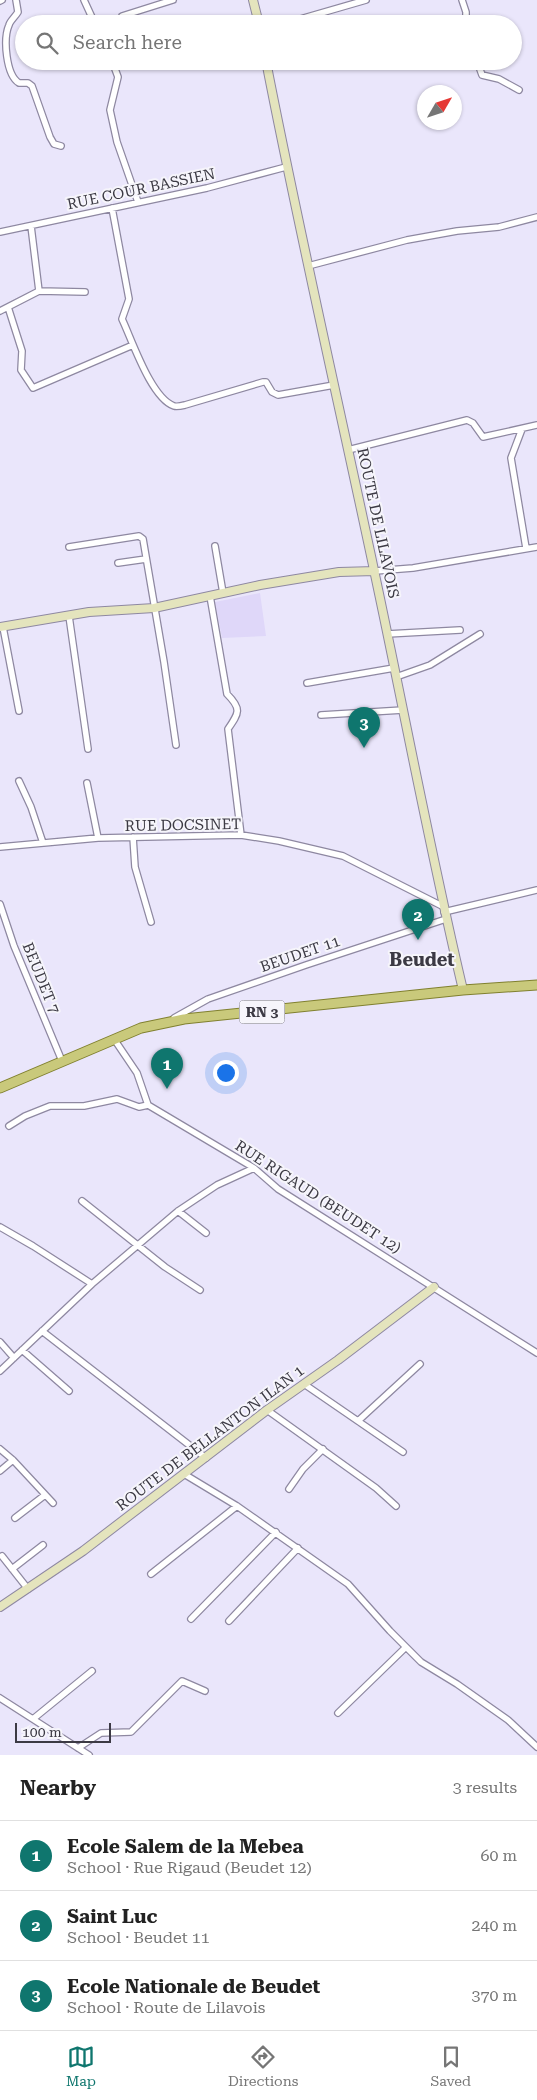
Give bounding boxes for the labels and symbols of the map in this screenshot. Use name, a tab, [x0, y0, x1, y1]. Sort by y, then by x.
north arrow	[417, 85, 462, 130]
street label: RUE COUR BASSIEN	[65, 164, 217, 214]
street label: ROUTE DE LILAVOIS	[353, 446, 403, 600]
pin: 3	[348, 707, 380, 748]
street label: RUE DOCSINET	[125, 815, 241, 835]
pin: 2	[402, 899, 434, 940]
street label: BEUDET 11	[258, 932, 342, 976]
street label: BEUDET 7	[19, 940, 63, 1016]
district label: Beudet	[389, 949, 455, 970]
road number: RN 3	[240, 1000, 284, 1024]
pin: 1	[151, 1048, 183, 1089]
your location	[213, 1060, 239, 1086]
street label: RUE RIGAUD (BEUDET 12)	[232, 1137, 404, 1257]
street label: ROUTE DE BELLANTON ILAN 1	[112, 1361, 308, 1515]
scale bar	[15, 1720, 111, 1743]

